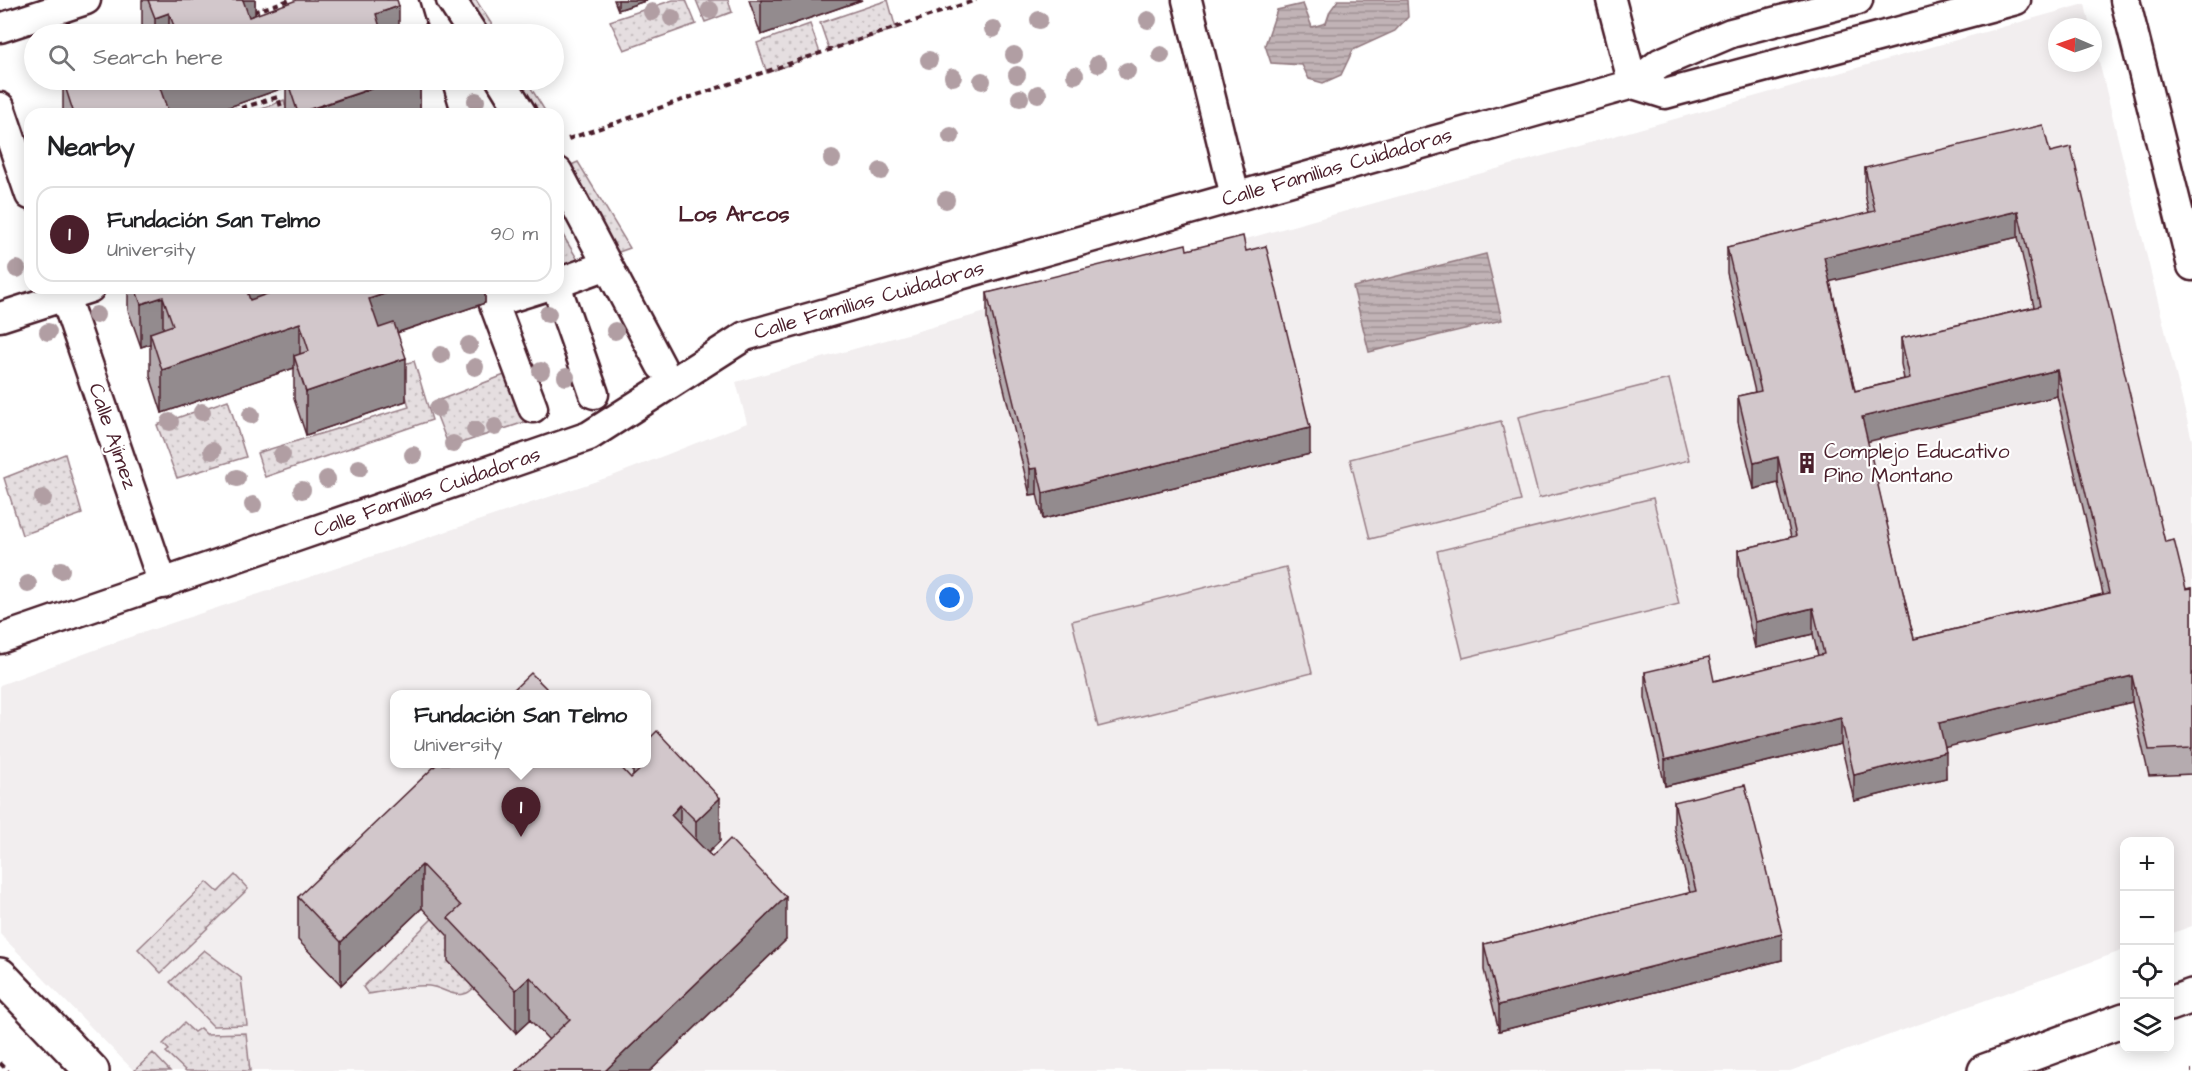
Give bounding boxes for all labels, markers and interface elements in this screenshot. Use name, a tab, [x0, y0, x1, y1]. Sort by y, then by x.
north arrow	[2048, 18, 2102, 72]
search box	[24, 24, 564, 90]
icon: search	[45, 41, 78, 74]
text: Search here	[93, 42, 223, 73]
street label: Calle Familias Cuidadoras	[1218, 120, 1456, 214]
text: Nearby	[48, 129, 135, 165]
district label: Los Arcos	[678, 199, 790, 230]
text: Fundación San Telmo	[107, 205, 320, 236]
text: 1	[68, 220, 71, 248]
text: 90 m	[490, 220, 538, 248]
text: University	[107, 236, 196, 264]
street label: Calle Familias Cuidadoras	[750, 253, 988, 347]
street label: Calle Ajímez	[81, 379, 145, 493]
place label: Complejo Educativo Pino Montano	[1824, 437, 2010, 490]
street label: Calle Familias Cuidadoras	[310, 439, 544, 545]
building icon: Complejo Educativo Pino Montano	[1795, 451, 1819, 475]
your location	[935, 583, 964, 612]
popup	[390, 690, 651, 768]
text: Fundación San Telmo	[414, 700, 627, 731]
text: University	[414, 731, 503, 759]
pin: 1	[502, 788, 540, 837]
map controls	[2120, 837, 2174, 1053]
button: +	[2120, 837, 2174, 891]
button: −	[2120, 891, 2174, 945]
button: locate	[2120, 945, 2174, 999]
button: layers	[2120, 999, 2174, 1053]

